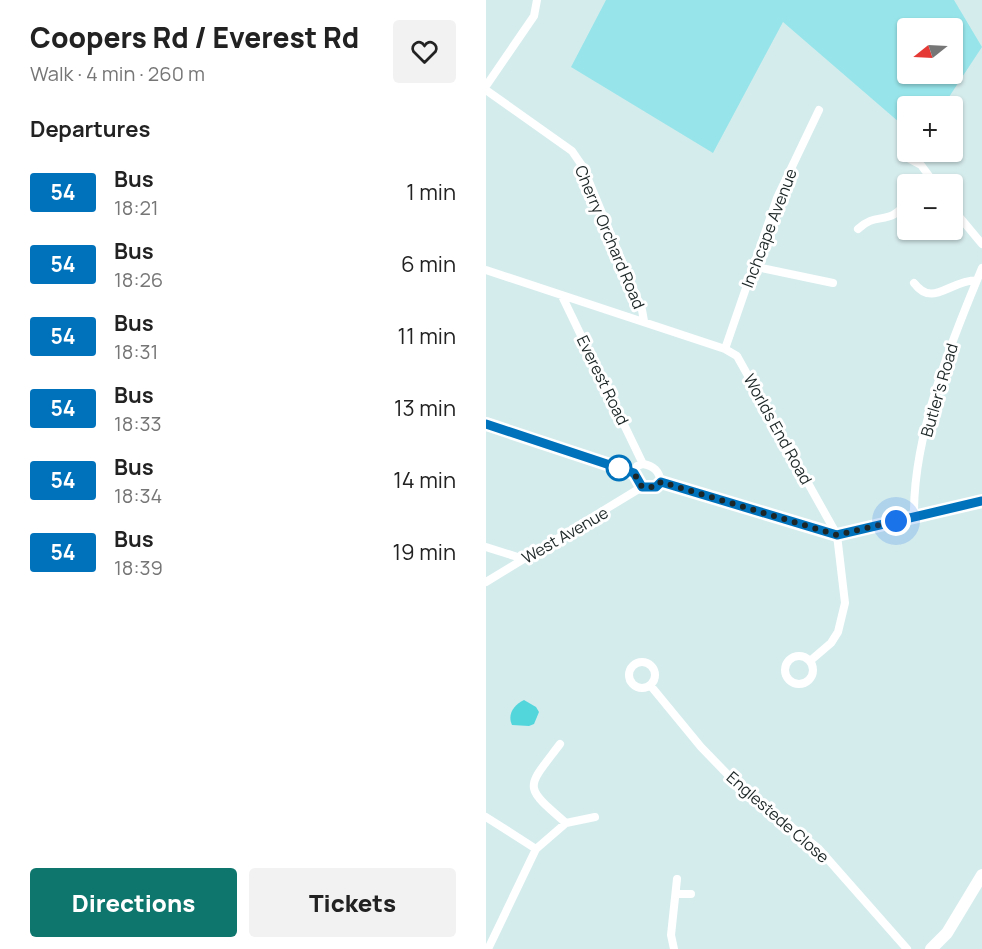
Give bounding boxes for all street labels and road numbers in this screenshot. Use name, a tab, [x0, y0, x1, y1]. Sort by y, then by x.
street label: Cherry Orchard Road	[570, 162, 650, 312]
street label: Inchcape Avenue	[736, 165, 802, 291]
street label: Everest Road	[572, 332, 634, 428]
street label: Butler's Road	[915, 341, 963, 439]
street label: Worlds End Road	[739, 370, 817, 488]
street label: West Avenue	[518, 501, 612, 569]
street label: Englestede Close	[722, 766, 834, 868]

